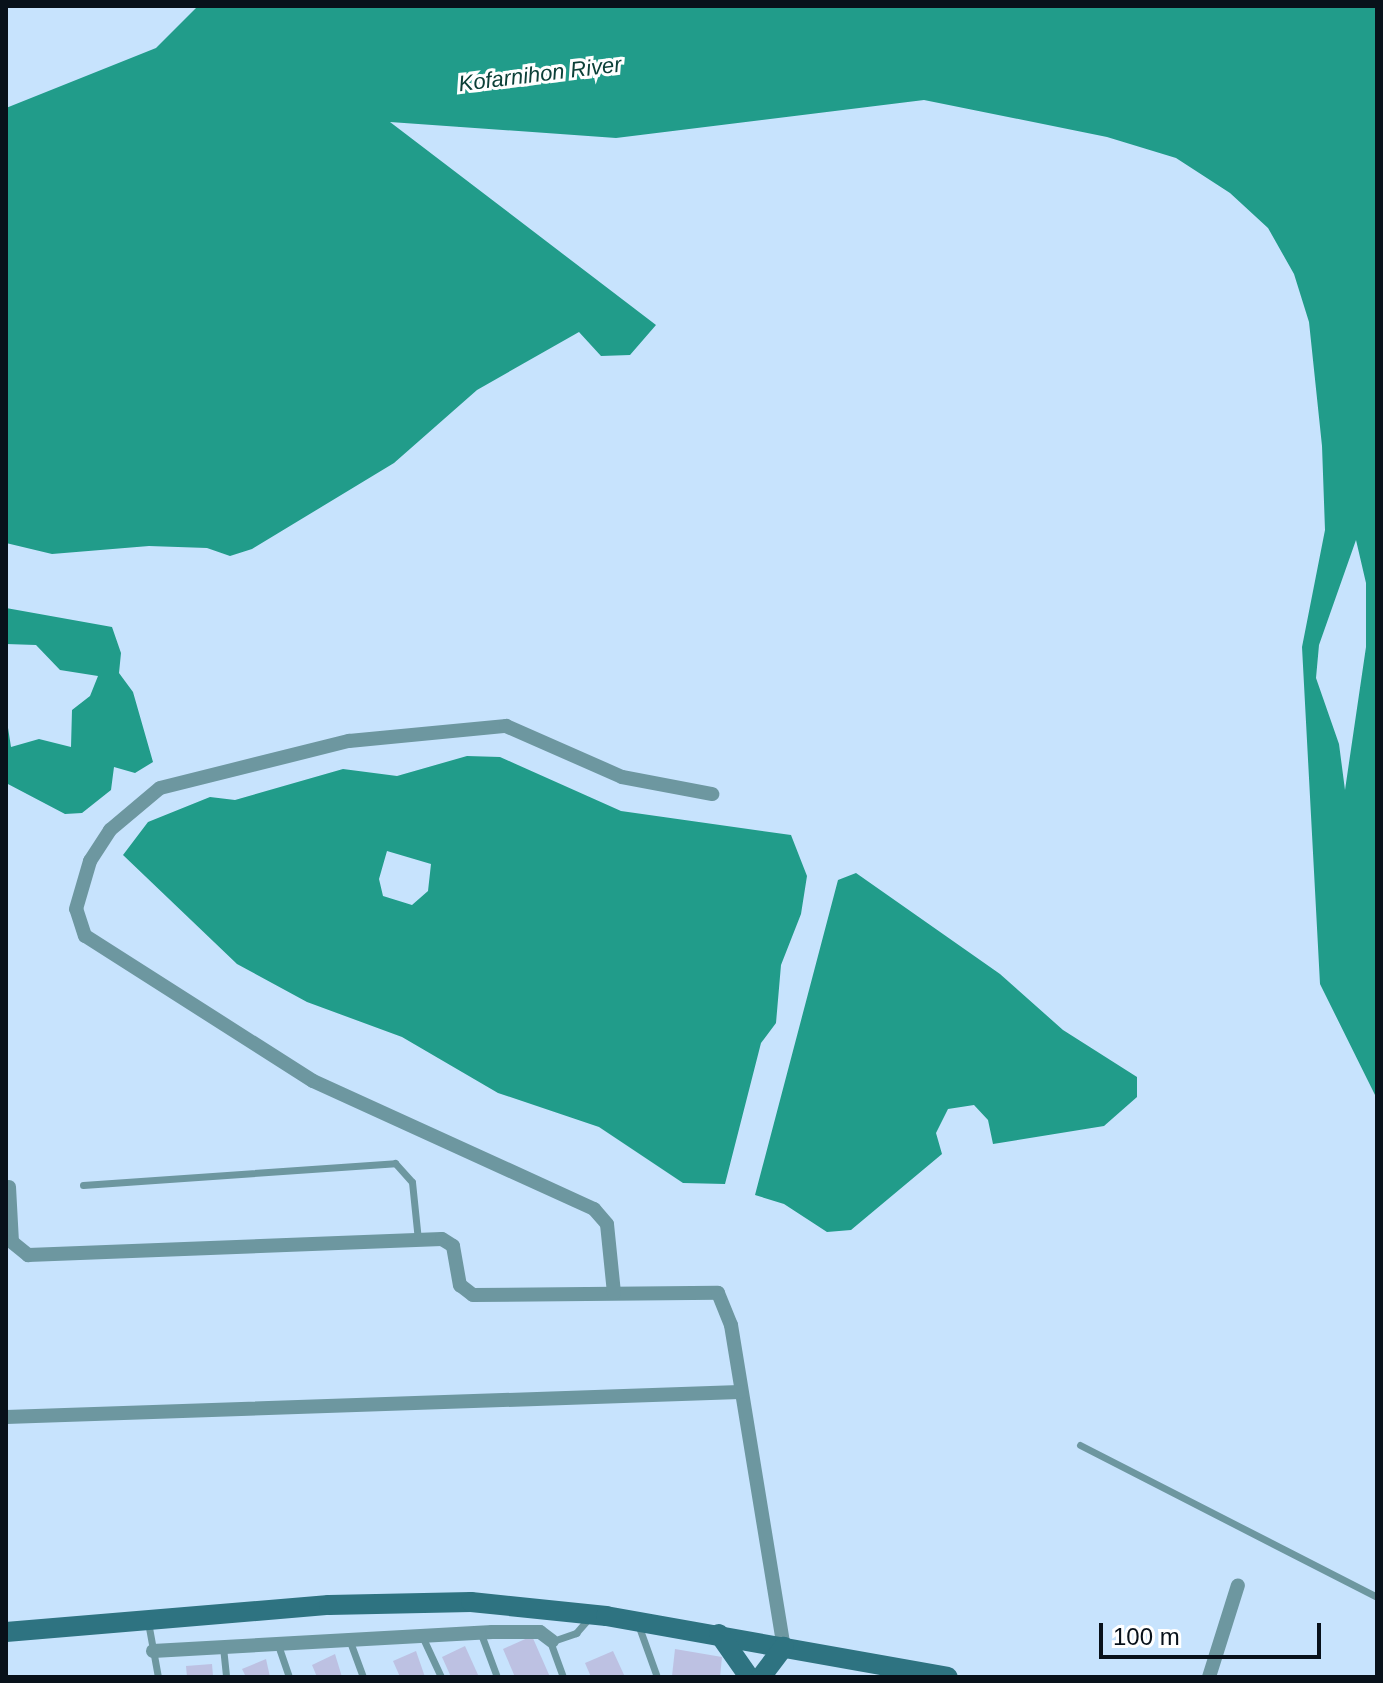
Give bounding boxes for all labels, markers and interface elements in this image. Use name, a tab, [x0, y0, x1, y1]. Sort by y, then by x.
water label: Kofarnihon River	[457, 51, 623, 97]
scale bar	[1103, 1607, 1325, 1657]
text: 100 m	[1113, 1623, 1180, 1650]

